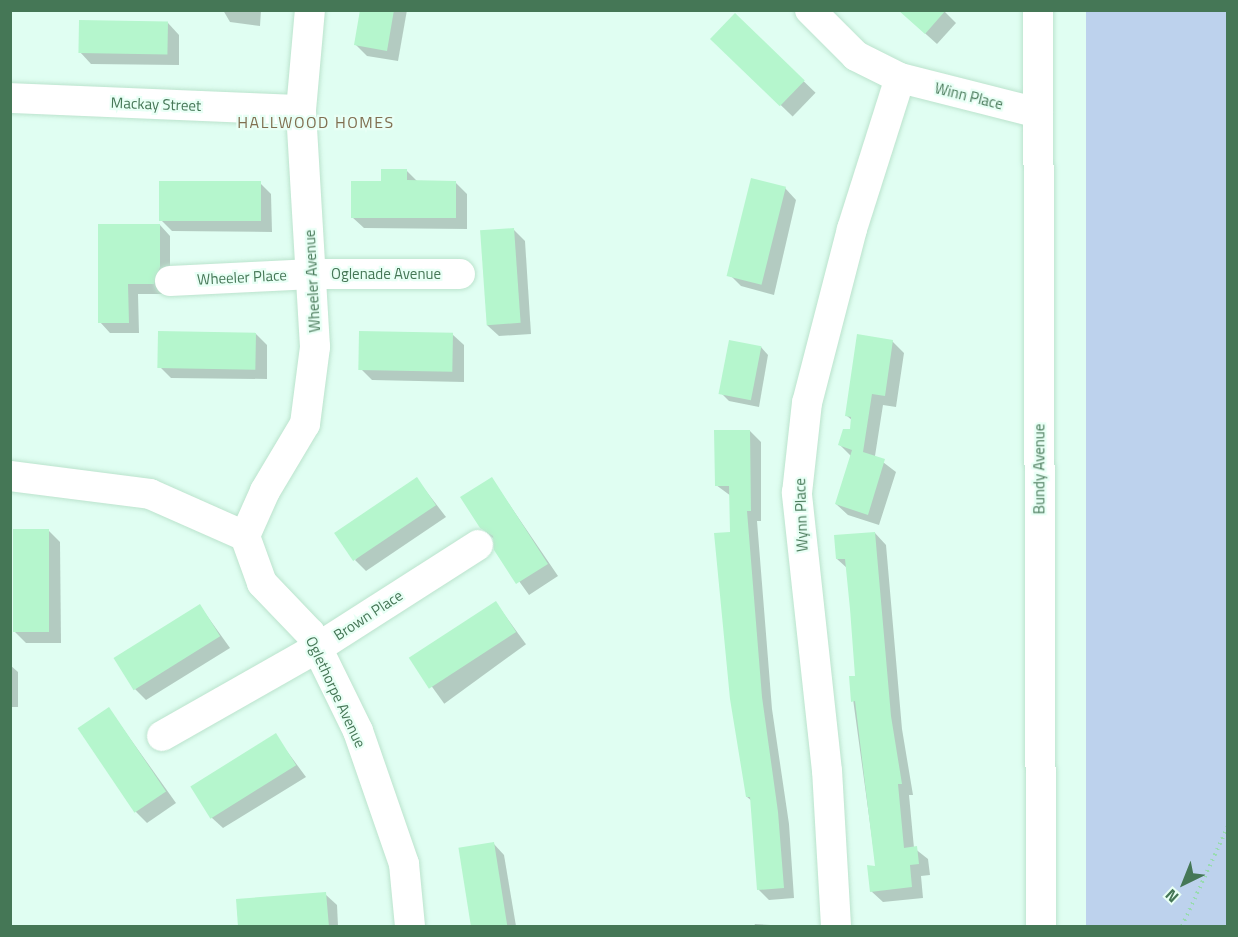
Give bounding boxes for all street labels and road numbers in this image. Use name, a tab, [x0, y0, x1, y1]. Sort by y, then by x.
street label: Winn Place	[933, 79, 1005, 113]
street label: Mackay Street	[110, 93, 202, 115]
street label: Wheeler Avenue	[300, 229, 324, 333]
street label: Oglenade Avenue	[331, 265, 441, 283]
street label: Wheeler Place	[197, 266, 287, 288]
street label: Bundy Avenue	[1030, 424, 1048, 514]
street label: Wynn Place	[791, 478, 811, 552]
street label: Brown Place	[330, 586, 406, 644]
street label: Oglethorpe Avenue	[302, 633, 370, 751]

